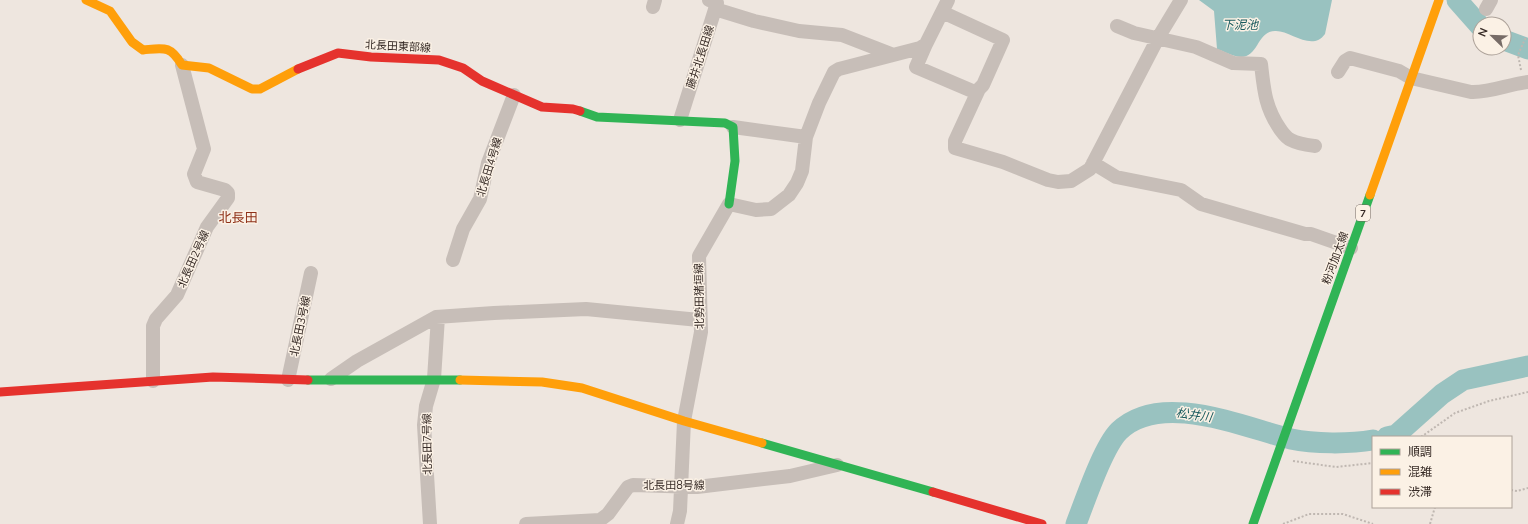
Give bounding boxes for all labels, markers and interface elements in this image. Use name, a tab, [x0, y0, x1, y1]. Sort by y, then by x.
north arrow	[1472, 16, 1512, 56]
water label: 下泥池	[1222, 17, 1259, 33]
street label: 藤井北長田線	[683, 23, 718, 91]
text: N	[1475, 26, 1492, 39]
street label: 北長田東部線	[365, 37, 431, 56]
street label: 北長田4号線	[473, 135, 506, 199]
road number: 7	[1356, 205, 1370, 221]
district label: 北長田	[218, 209, 258, 227]
street label: 北長田2号線	[174, 228, 213, 290]
street label: 粉河加太線	[1319, 230, 1352, 287]
street label: 北勢田猪垣線	[691, 263, 708, 329]
street label: 北長田3号線	[287, 294, 314, 358]
water label: 松井川	[1175, 405, 1215, 426]
street label: 北長田7号線	[419, 413, 436, 475]
legend	[1372, 436, 1512, 508]
text: 順調	[1408, 444, 1432, 460]
text: 混雑	[1408, 464, 1432, 480]
street label: 北長田8号線	[643, 478, 705, 493]
text: 渋滞	[1408, 484, 1432, 500]

